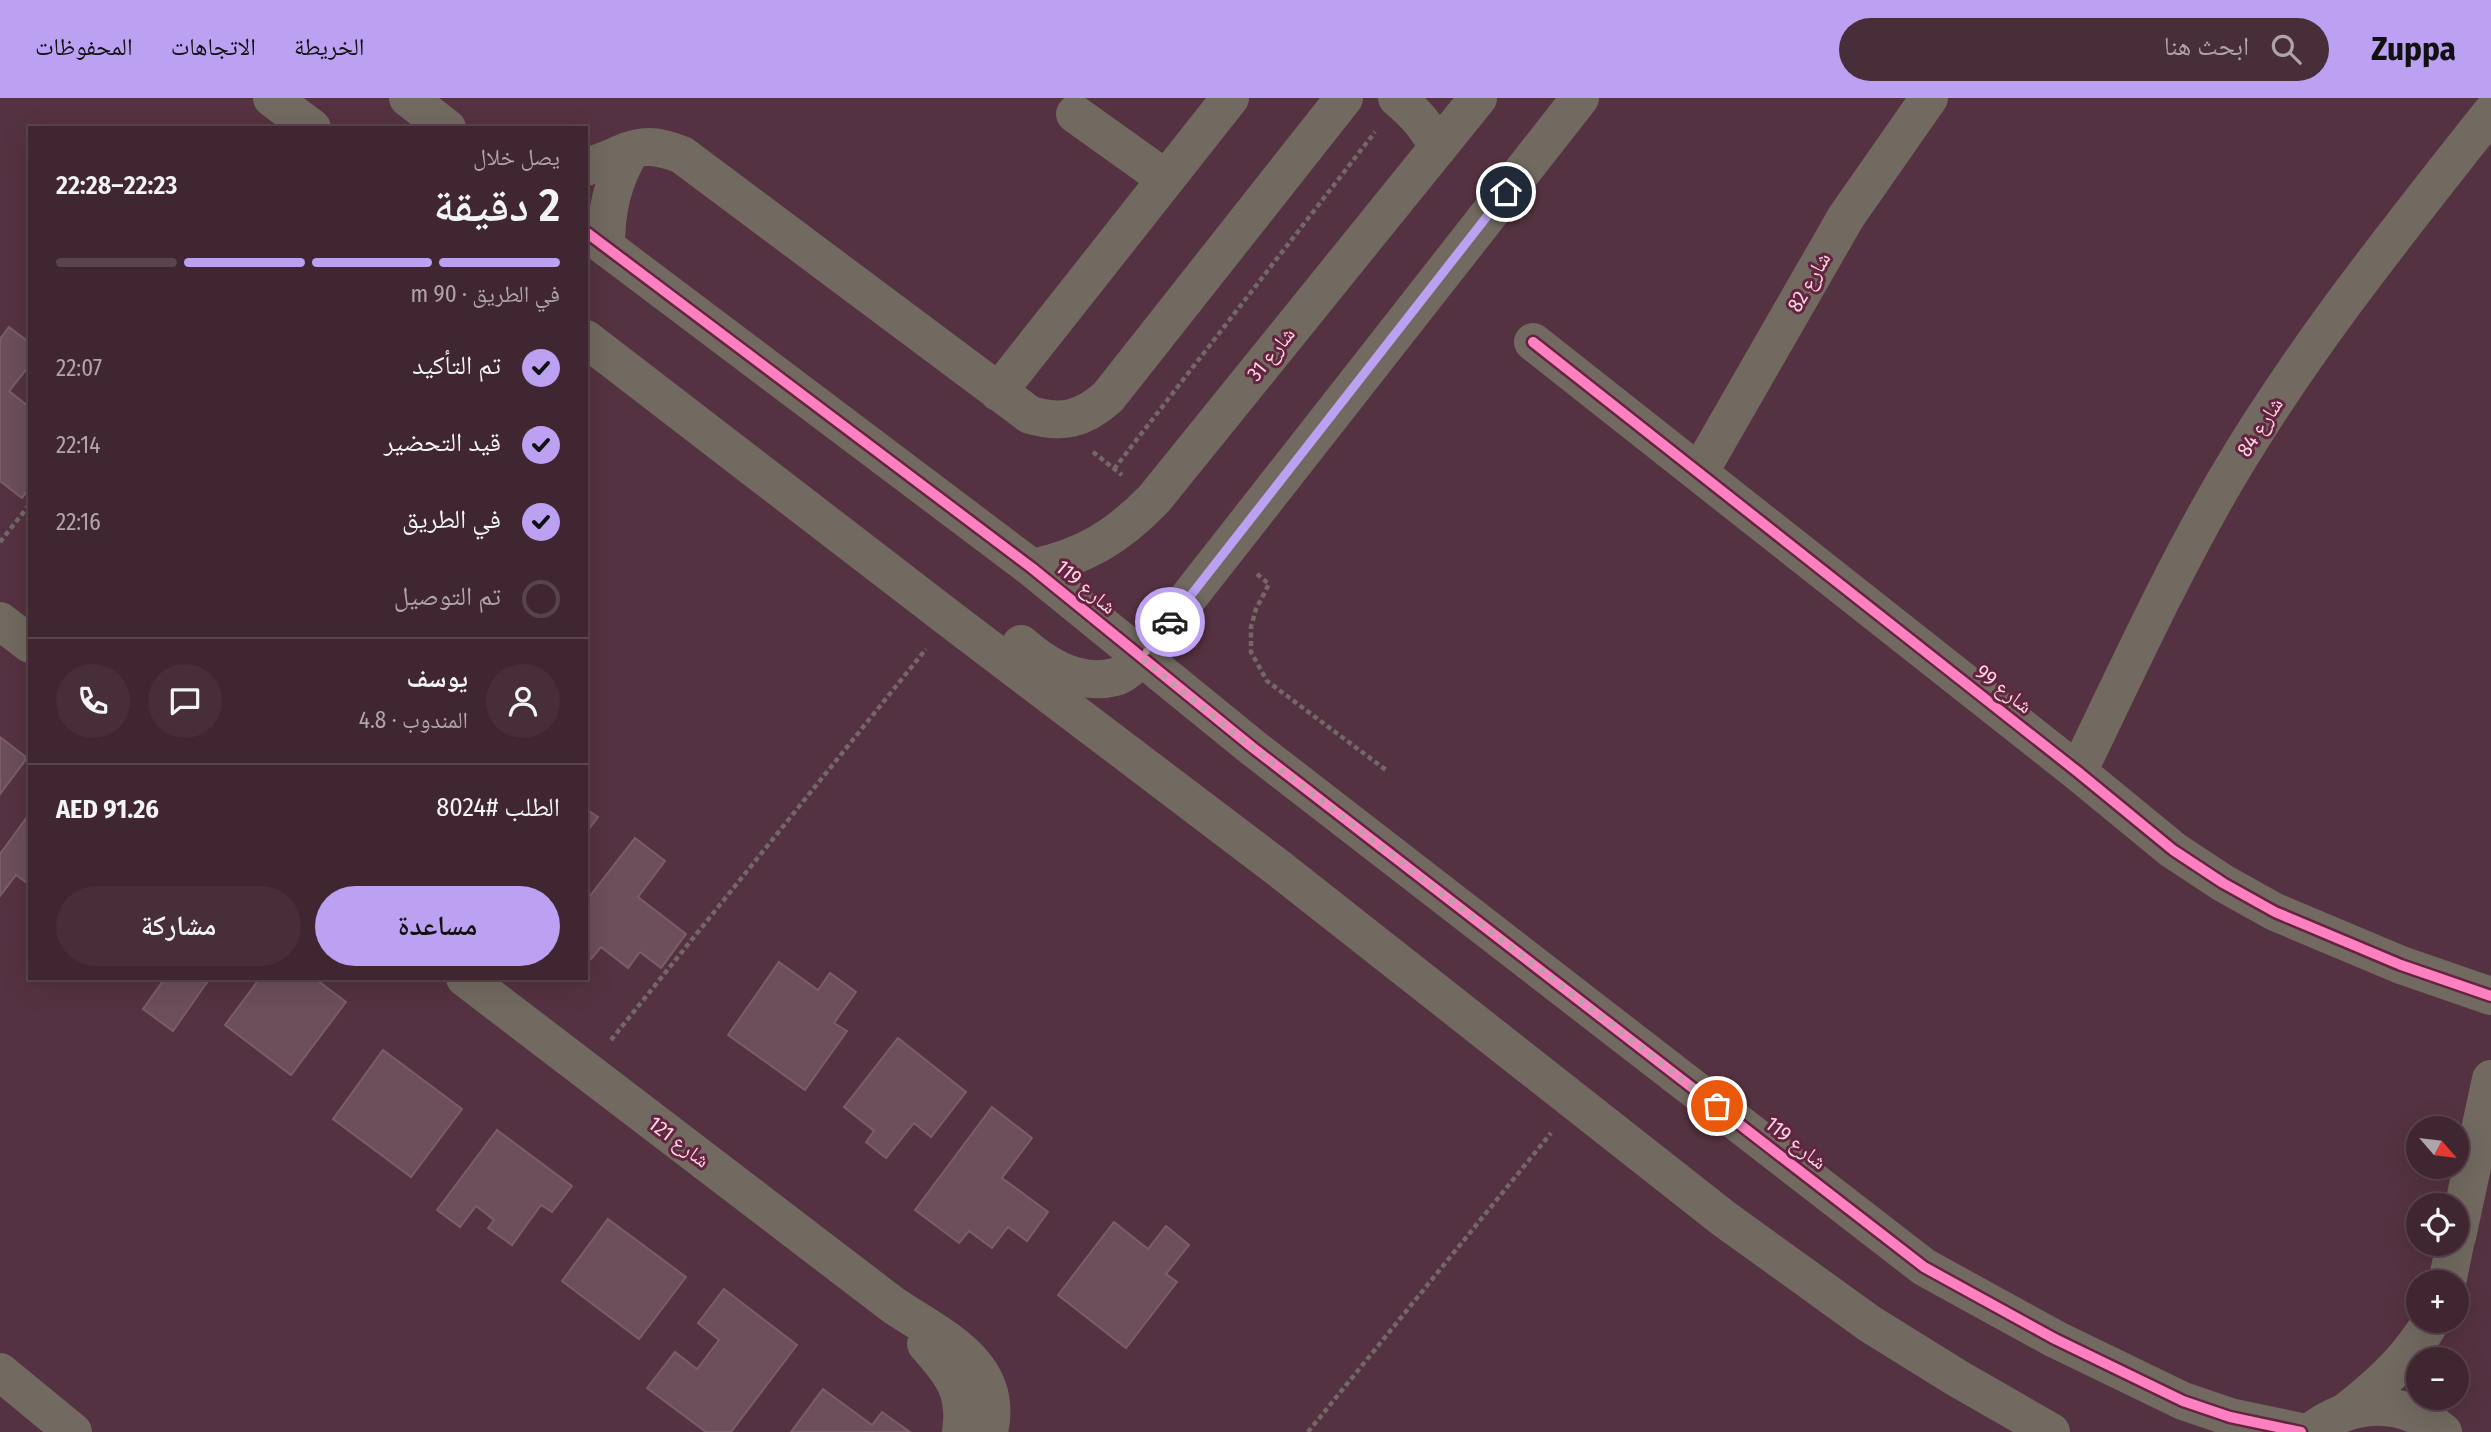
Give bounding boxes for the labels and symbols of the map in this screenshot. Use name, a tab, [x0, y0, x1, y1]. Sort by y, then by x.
pin	[1476, 162, 1536, 222]
street label: شارع 82	[1782, 248, 1836, 316]
street label: شارع 31	[1241, 322, 1301, 386]
street label: شارع 84	[2231, 392, 2289, 462]
street label: شارع 119	[1050, 554, 1122, 620]
courier	[1135, 587, 1205, 657]
street label: شارع 99	[1970, 659, 2038, 719]
pin	[1687, 1076, 1747, 1136]
street label: شارع 121	[643, 1111, 715, 1173]
street label: شارع 119	[1760, 1111, 1832, 1175]
north arrow	[2406, 1116, 2469, 1180]

